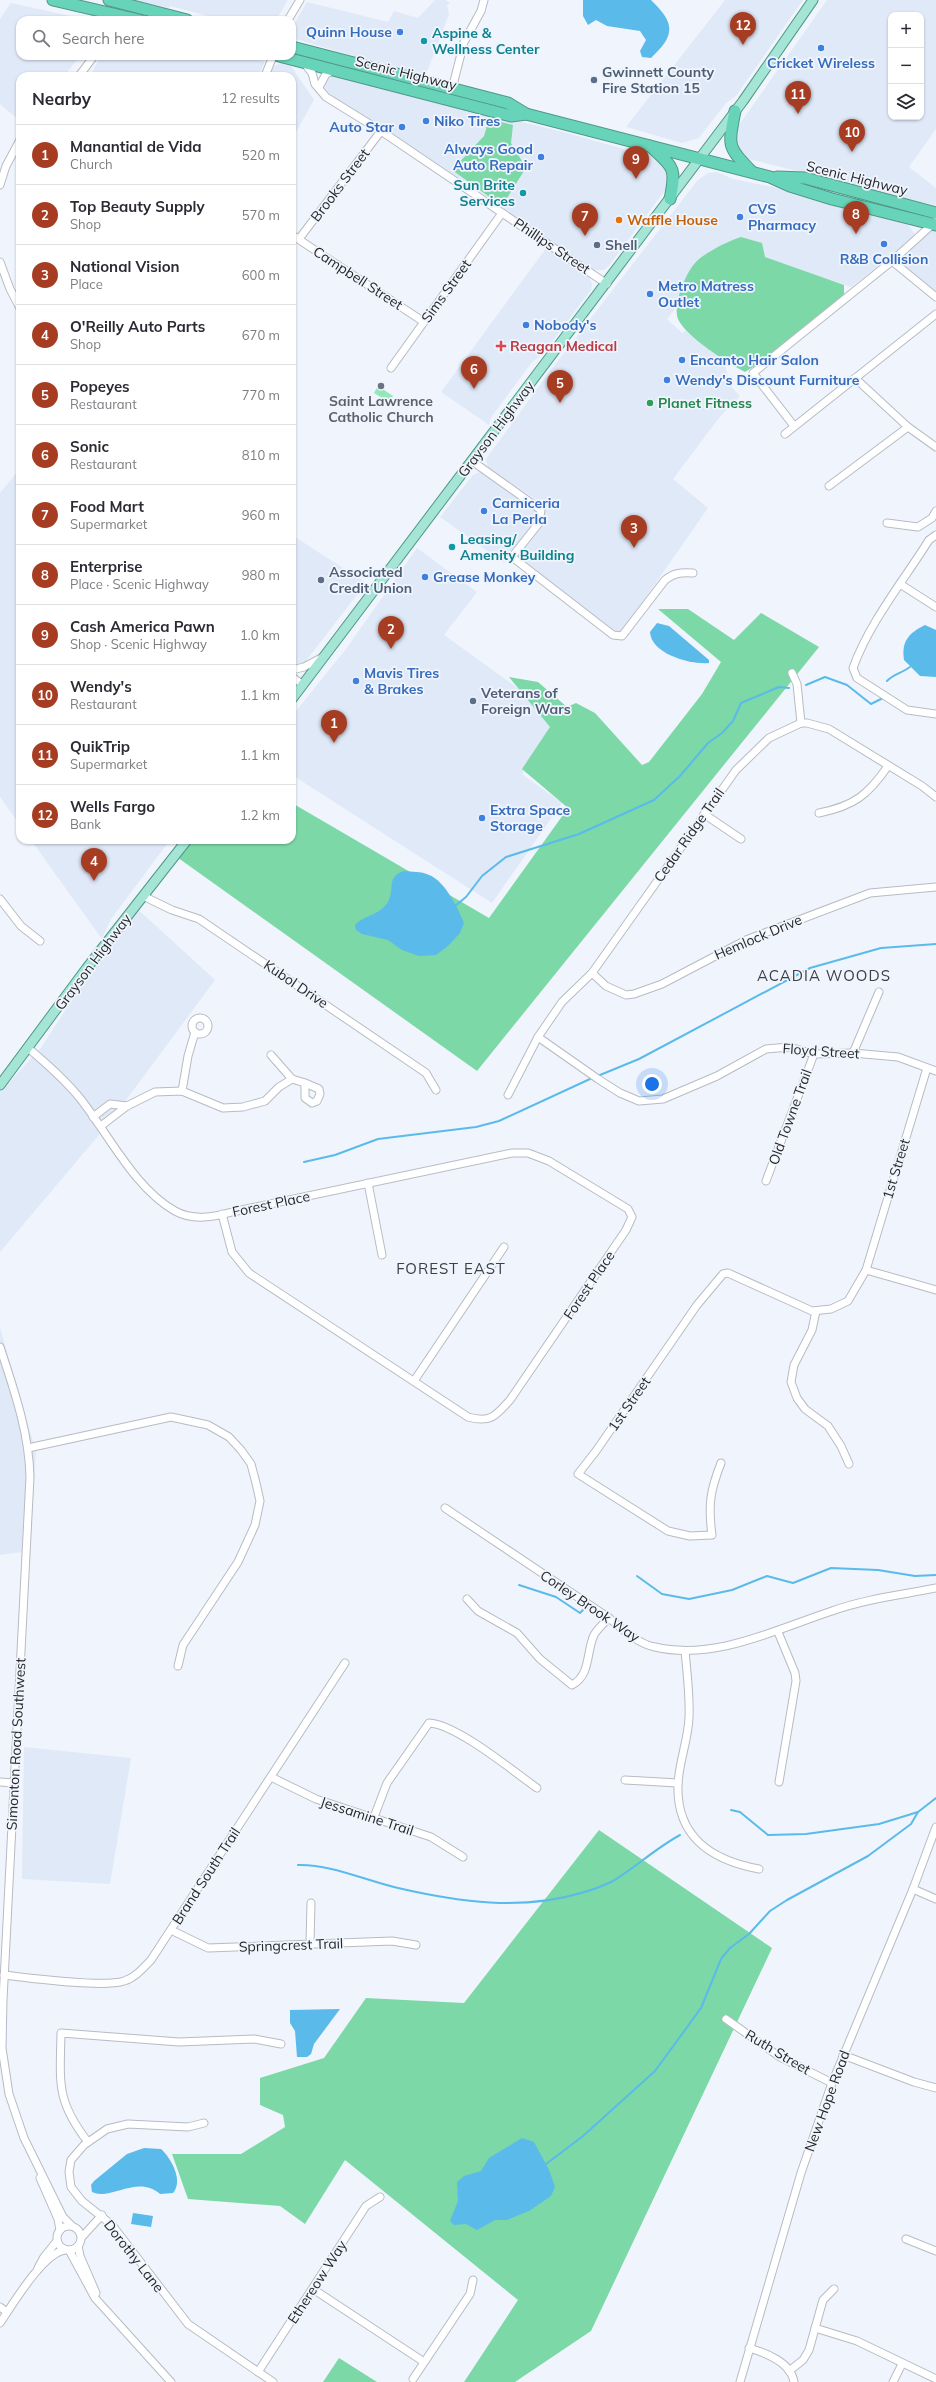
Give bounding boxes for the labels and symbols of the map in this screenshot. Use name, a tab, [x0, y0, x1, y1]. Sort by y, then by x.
pin: 12	[730, 12, 756, 45]
place label: Quinn House	[306, 23, 392, 41]
place label: Aspine & Wellness Center	[432, 24, 540, 58]
marker: Quinn House	[395, 27, 405, 37]
marker: Aspine & Wellness Center	[419, 36, 429, 46]
marker: Cricket Wireless	[816, 43, 826, 53]
street label: Scenic Highway	[354, 52, 459, 94]
place label: Cricket Wireless	[767, 54, 875, 72]
place label: Gwinnett County Fire Station 15	[602, 63, 715, 97]
marker: Gwinnett County Fire Station 15	[589, 75, 599, 85]
pin: 11	[785, 81, 811, 114]
place label: Niko Tires	[434, 112, 500, 130]
marker: Niko Tires	[421, 116, 431, 126]
place label: Auto Star	[329, 118, 394, 136]
pin: 10	[839, 119, 865, 152]
marker: Auto Star	[397, 122, 407, 132]
place label: Always Good Auto Repair	[444, 140, 533, 174]
street label: Brooks Street	[307, 145, 373, 225]
pin: 9	[623, 146, 649, 179]
marker: Always Good Auto Repair	[536, 152, 546, 162]
street label: Scenic Highway	[805, 157, 910, 199]
place label: Sun Brite Services	[454, 176, 515, 210]
marker: Sun Brite Services	[518, 188, 528, 198]
place label: CVS Pharmacy	[748, 200, 816, 234]
pin: 8	[843, 201, 869, 234]
pin: 7	[572, 203, 598, 236]
place label: Waffle House	[627, 211, 718, 229]
marker: CVS Pharmacy	[735, 212, 745, 222]
street label: Phillips Street	[510, 214, 594, 278]
marker: Waffle House	[614, 215, 624, 225]
place label: Shell	[605, 236, 637, 254]
marker: R&B Collision	[879, 239, 889, 249]
marker: Shell	[592, 240, 602, 250]
street label: Campbell Street	[310, 242, 406, 314]
place label: R&B Collision	[840, 250, 928, 268]
street label: Sims Street	[417, 256, 475, 326]
place label: Metro Matress Outlet	[658, 277, 754, 311]
marker: Metro Matress Outlet	[645, 289, 655, 299]
place label: Nobody's	[534, 316, 597, 334]
marker: Nobody's	[521, 320, 531, 330]
place label: Reagan Medical	[510, 337, 617, 355]
marker: Reagan Medical	[495, 340, 507, 352]
place label: Encanto Hair Salon	[690, 351, 819, 369]
marker: Encanto Hair Salon	[677, 355, 687, 365]
pin: 6	[461, 356, 487, 389]
pin: 5	[547, 370, 573, 403]
place label: Wendy's Discount Furniture	[675, 371, 860, 389]
marker: Wendy's Discount Furniture	[662, 375, 672, 385]
street label: Grayson Highway	[454, 377, 538, 481]
marker: Saint Lawrence Catholic Church	[376, 381, 386, 391]
place label: Saint Lawrence Catholic Church	[328, 392, 434, 426]
place label: Planet Fitness	[658, 394, 752, 412]
marker: Planet Fitness	[645, 398, 655, 408]
place label: Carniceria La Perla	[492, 494, 560, 528]
marker: Carniceria La Perla	[479, 506, 489, 516]
pin: 3	[621, 515, 647, 548]
place label: Leasing/ Amenity Building	[460, 530, 575, 564]
marker: Leasing/ Amenity Building	[447, 542, 457, 552]
place label: Associated Credit Union	[329, 563, 412, 597]
place label: Grease Monkey	[433, 568, 536, 586]
marker: Grease Monkey	[420, 572, 430, 582]
marker: Associated Credit Union	[316, 575, 326, 585]
pin: 2	[378, 616, 404, 649]
place label: Mavis Tires & Brakes	[364, 664, 439, 698]
marker: Mavis Tires & Brakes	[351, 676, 361, 686]
place label: Veterans of Foreign Wars	[480, 684, 571, 718]
marker: Veterans of Foreign Wars	[468, 696, 478, 706]
pin: 1	[321, 710, 347, 743]
street label: Cedar Ridge Trail	[650, 784, 728, 886]
place label: Extra Space Storage	[490, 801, 571, 835]
marker: Extra Space Storage	[477, 813, 487, 823]
pin: 4	[81, 848, 107, 881]
street label: Grayson Highway	[51, 910, 135, 1014]
street label: Hemlock Drive	[711, 910, 805, 964]
street label: Kubol Drive	[260, 956, 332, 1012]
district label: ACADIA WOODS	[757, 966, 891, 985]
street label: Floyd Street	[782, 1039, 860, 1063]
street label: Old Towne Trail	[764, 1067, 816, 1167]
your location	[642, 1074, 662, 1094]
street label: 1st Street	[878, 1136, 914, 1202]
street label: Forest Place	[231, 1187, 311, 1221]
street label: Forest Place	[559, 1247, 619, 1323]
district label: FOREST EAST	[396, 1259, 506, 1278]
street label: 1st Street	[604, 1373, 654, 1435]
street label: Corley Brook Way	[537, 1566, 644, 1646]
street label: Simonton Road Southwest	[2, 1657, 30, 1831]
street label: Jessamine Trail	[318, 1792, 416, 1840]
street label: Brand South Trail	[168, 1824, 244, 1928]
street label: Springcrest Trail	[238, 1934, 344, 1956]
street label: Ruth Street	[742, 2025, 814, 2079]
street label: New Hope Road	[800, 2048, 854, 2154]
street label: Dorothy Lane	[100, 2216, 168, 2296]
street label: Ethereow Way	[283, 2236, 351, 2327]

